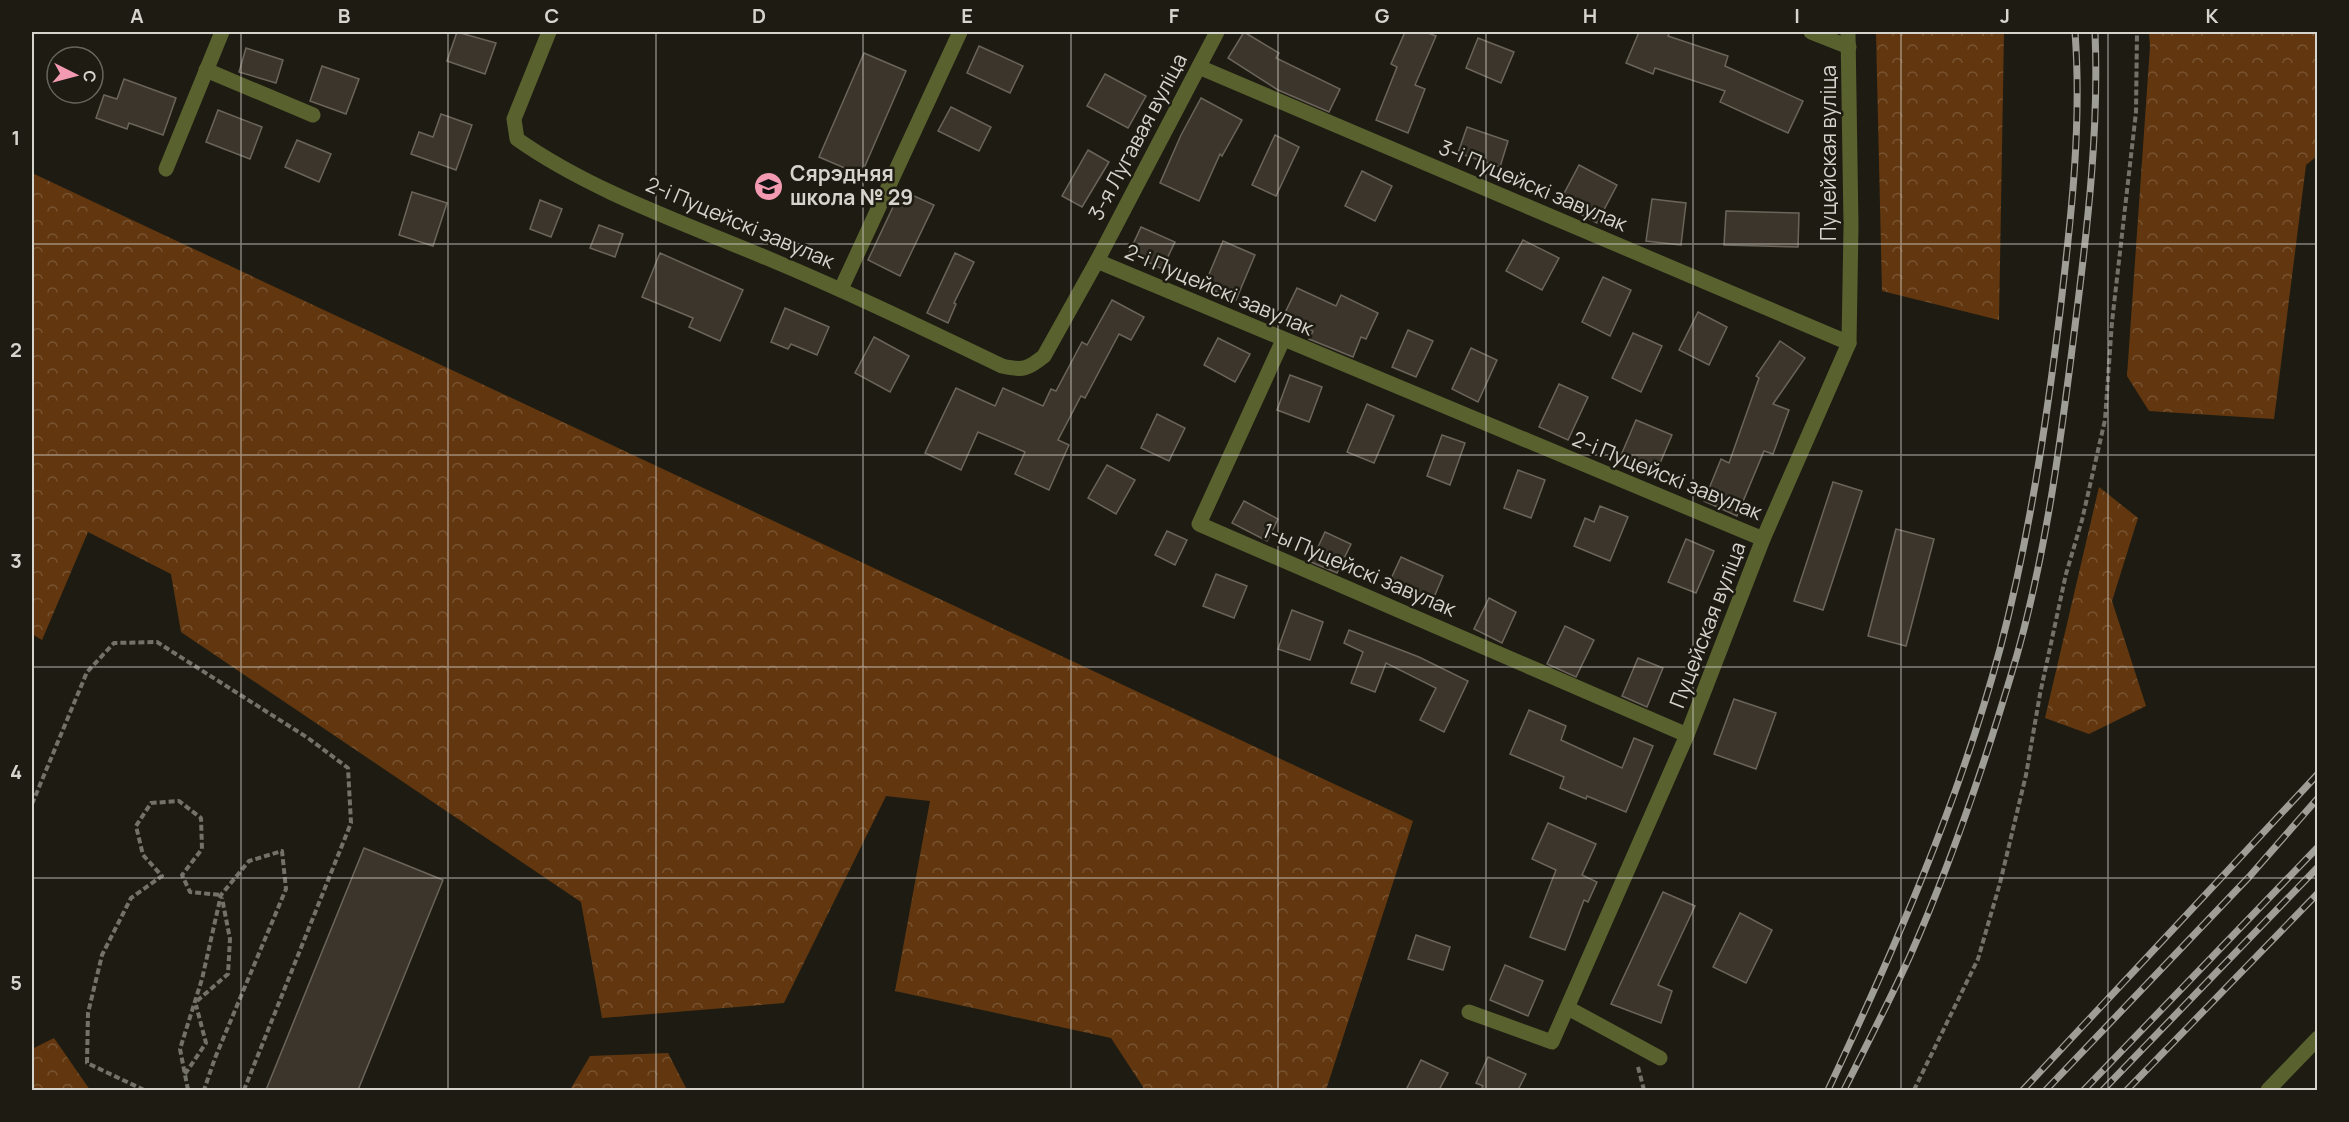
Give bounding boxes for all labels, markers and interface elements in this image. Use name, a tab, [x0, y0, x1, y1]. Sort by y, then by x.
text: A	[130, 2, 144, 29]
text: B	[338, 2, 351, 29]
text: C	[545, 2, 559, 29]
text: D	[752, 2, 766, 29]
text: E	[961, 2, 973, 29]
text: F	[1169, 2, 1180, 29]
text: G	[1375, 2, 1390, 29]
text: H	[1583, 2, 1597, 29]
text: I	[1794, 2, 1800, 29]
text: J	[2000, 2, 2010, 29]
text: K	[2206, 2, 2219, 29]
north arrow	[45, 45, 105, 105]
street label: 3-я Лугавая вуліца	[1081, 48, 1193, 225]
street label: Пуцейская вуліца	[1814, 65, 1842, 241]
text: С	[78, 70, 101, 84]
text: 1	[12, 124, 20, 151]
street label: 3-і Пуцейскі завулак	[1435, 133, 1632, 238]
place label: Сярэдняя школа № 29	[790, 159, 913, 211]
street label: 2-і Пуцейскі завулак	[642, 170, 839, 275]
school or university icon: Сярэдняя школа № 29	[753, 170, 785, 202]
street label: 2-і Пуцейскі завулак	[1121, 237, 1318, 342]
text: 2	[10, 336, 22, 363]
street label: 2-і Пуцейскі завулак	[1568, 424, 1767, 526]
street label: 1-ы Пуцейскі завулак	[1258, 516, 1461, 623]
street label: Пуцейская вуліца	[1662, 538, 1752, 712]
text: 3	[10, 547, 22, 574]
text: 4	[10, 758, 22, 785]
text: 5	[10, 969, 22, 996]

